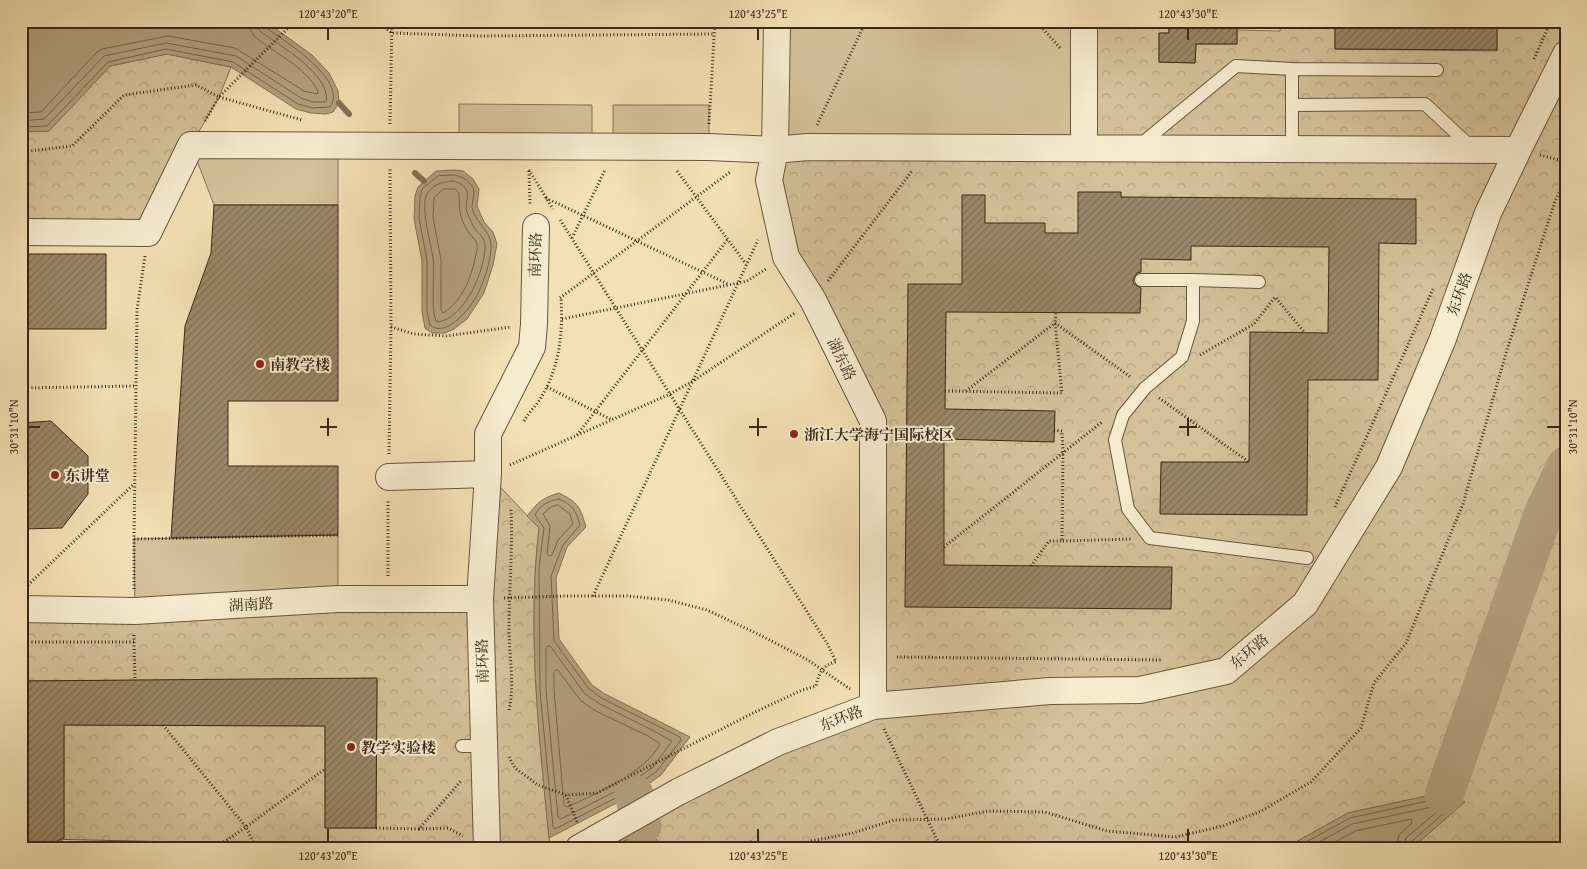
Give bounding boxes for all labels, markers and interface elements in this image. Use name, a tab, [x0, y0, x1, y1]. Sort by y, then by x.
text: 120°43'20"E	[298, 5, 358, 22]
text: 120°43'25"E	[728, 5, 788, 22]
text: 120°43'30"E	[1158, 5, 1218, 22]
street label: 南环路	[524, 232, 546, 278]
street label: 东环路	[1441, 269, 1477, 319]
street label: 湖东路	[823, 334, 861, 384]
place label: 南教学楼	[270, 354, 330, 375]
marker: 南教学楼	[254, 358, 266, 370]
text: 30°31'10"N	[5, 399, 22, 455]
text: 30°31'10"N	[1564, 399, 1581, 455]
place label: 浙江大学海宁国际校区	[804, 424, 954, 445]
marker: 浙江大学海宁国际校区	[788, 428, 800, 440]
place label: 东讲堂	[65, 465, 110, 486]
marker: 东讲堂	[49, 469, 61, 481]
street label: 湖南路	[228, 592, 274, 616]
street label: 东环路	[1225, 628, 1273, 674]
street label: 南环路	[471, 638, 493, 684]
street label: 东环路	[816, 700, 866, 736]
place label: 教学实验楼	[361, 737, 436, 758]
marker: 教学实验楼	[345, 741, 357, 753]
text: 120°43'20"E	[298, 847, 358, 864]
text: 120°43'25"E	[728, 847, 788, 864]
text: 120°43'30"E	[1158, 847, 1218, 864]

